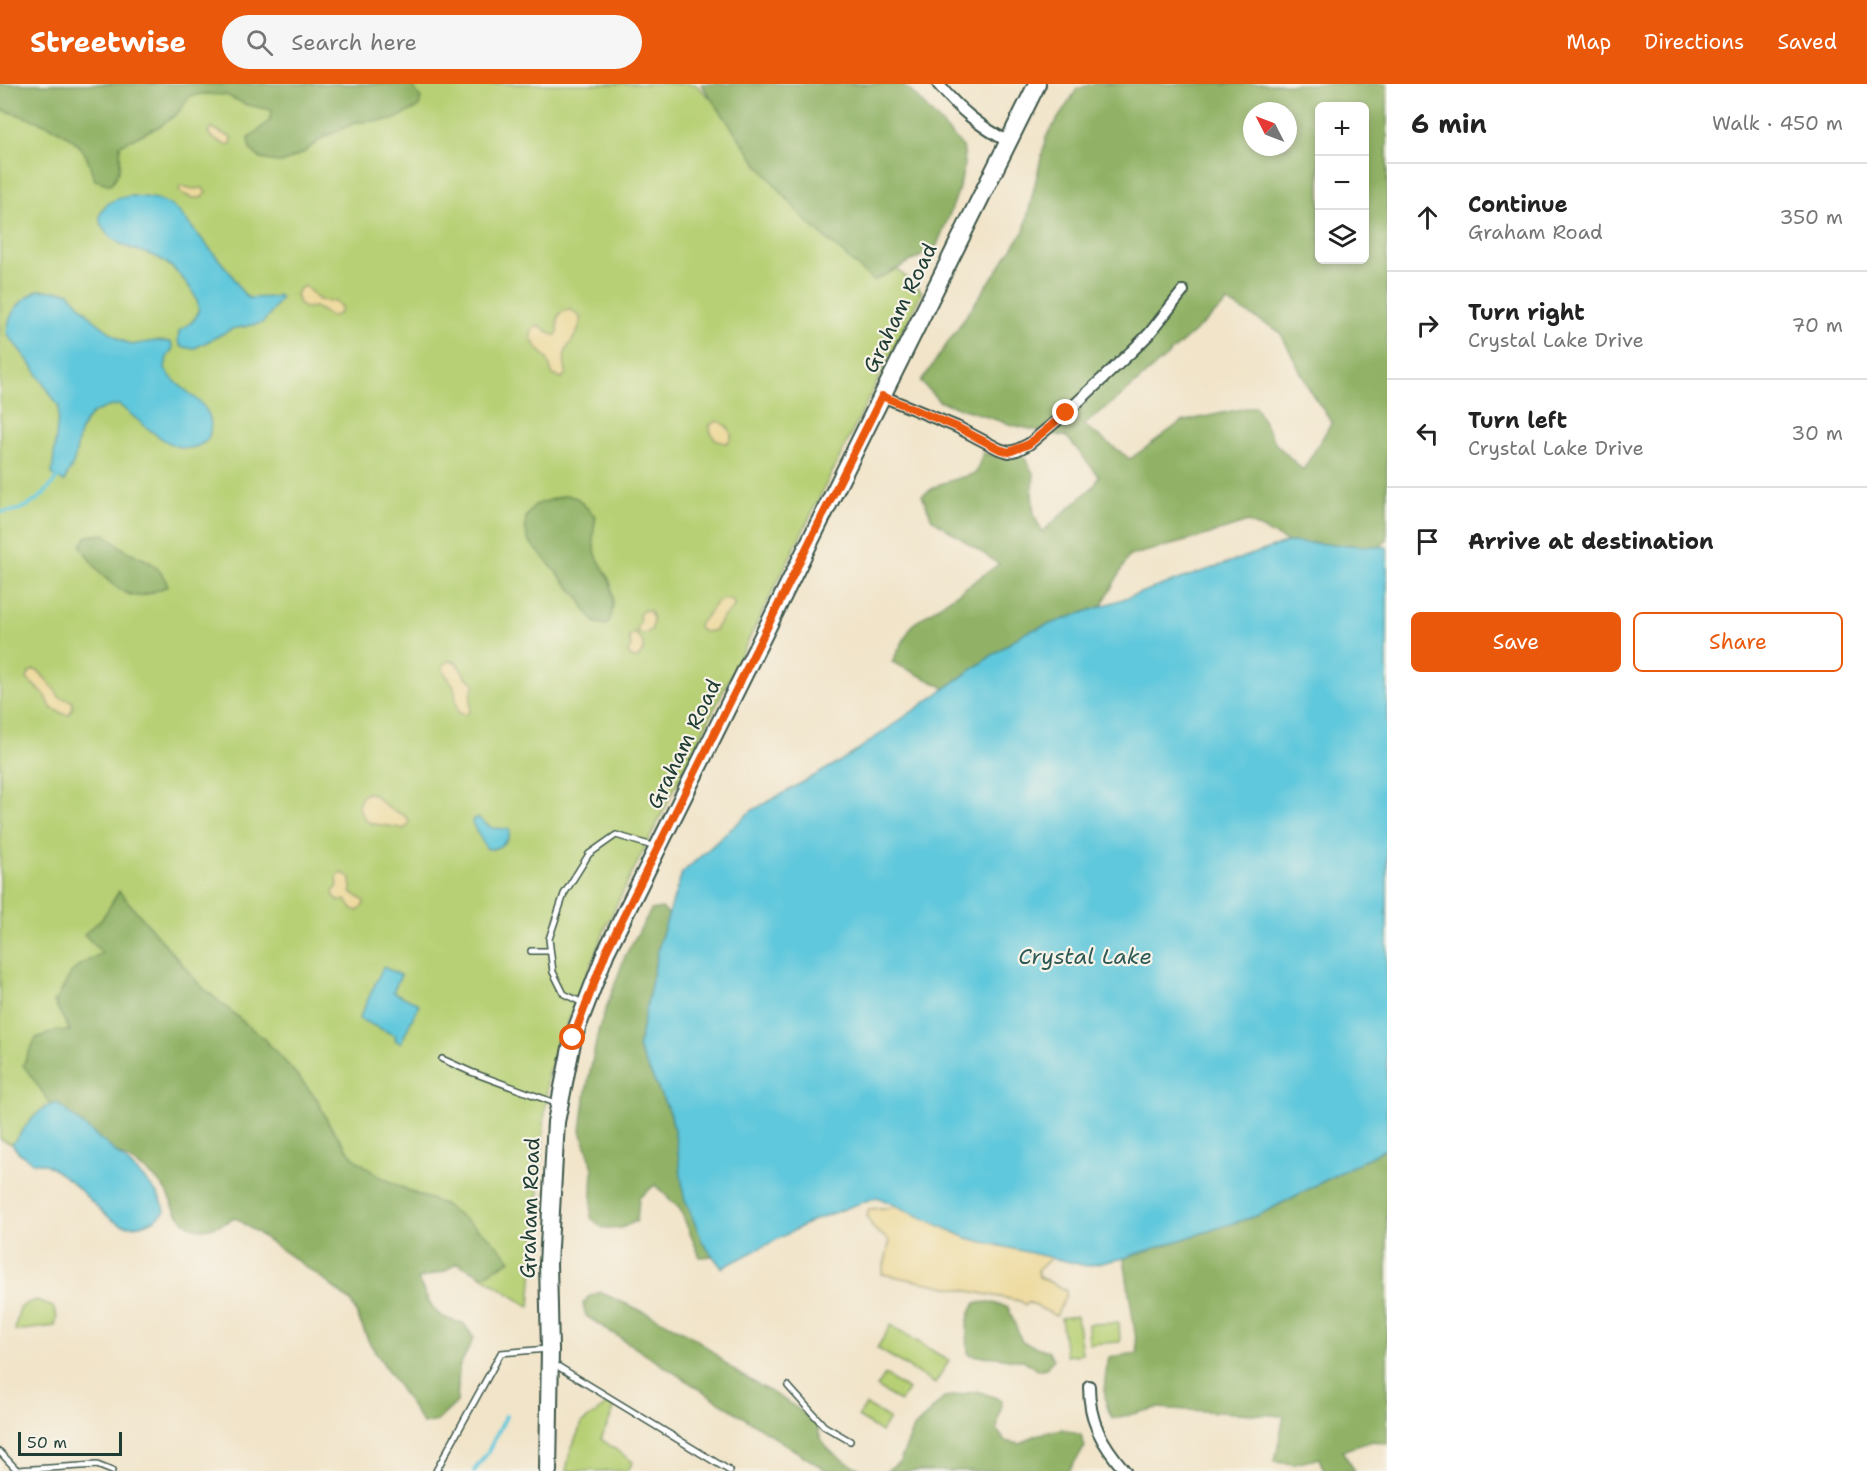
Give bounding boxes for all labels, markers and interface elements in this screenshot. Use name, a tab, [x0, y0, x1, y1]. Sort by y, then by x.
search box	[222, 15, 642, 69]
text: Streetwise	[30, 23, 186, 61]
icon: search	[243, 26, 276, 59]
text: Search here	[291, 28, 417, 57]
text: Map	[1566, 28, 1611, 56]
text: Directions	[1644, 28, 1744, 56]
text: Saved	[1777, 28, 1837, 56]
north arrow	[1243, 102, 1297, 156]
map controls	[1315, 102, 1369, 264]
button: +	[1315, 102, 1369, 156]
text: 6 min	[1411, 106, 1487, 141]
text: Walk · 450 m	[1712, 110, 1843, 136]
button: −	[1315, 156, 1369, 210]
text: Continue	[1468, 190, 1568, 219]
icon: ahead	[1411, 201, 1444, 234]
text: 350 m	[1779, 204, 1843, 230]
button: layers	[1315, 210, 1369, 264]
text: Graham Road	[1468, 219, 1603, 245]
street label: Graham Road	[856, 238, 944, 378]
text: Turn right	[1468, 298, 1585, 327]
icon: right	[1411, 309, 1444, 342]
text: 70 m	[1791, 312, 1843, 338]
text: Crystal Lake Drive	[1468, 327, 1644, 353]
route end	[1052, 399, 1078, 425]
text: Turn left	[1468, 406, 1567, 435]
icon: left	[1411, 417, 1444, 450]
text: 30 m	[1791, 420, 1843, 446]
text: Crystal Lake Drive	[1468, 435, 1644, 461]
icon: arrive	[1411, 525, 1444, 558]
text: Arrive at destination	[1468, 527, 1714, 556]
button: Save	[1411, 612, 1621, 672]
button: Share	[1633, 612, 1843, 672]
street label: Graham Road	[640, 674, 728, 814]
water label: Crystal Lake	[1018, 942, 1152, 971]
route start	[559, 1024, 585, 1050]
street label: Graham Road	[514, 1137, 546, 1279]
scale bar	[18, 1429, 122, 1456]
text: 50 m	[27, 1432, 67, 1453]

